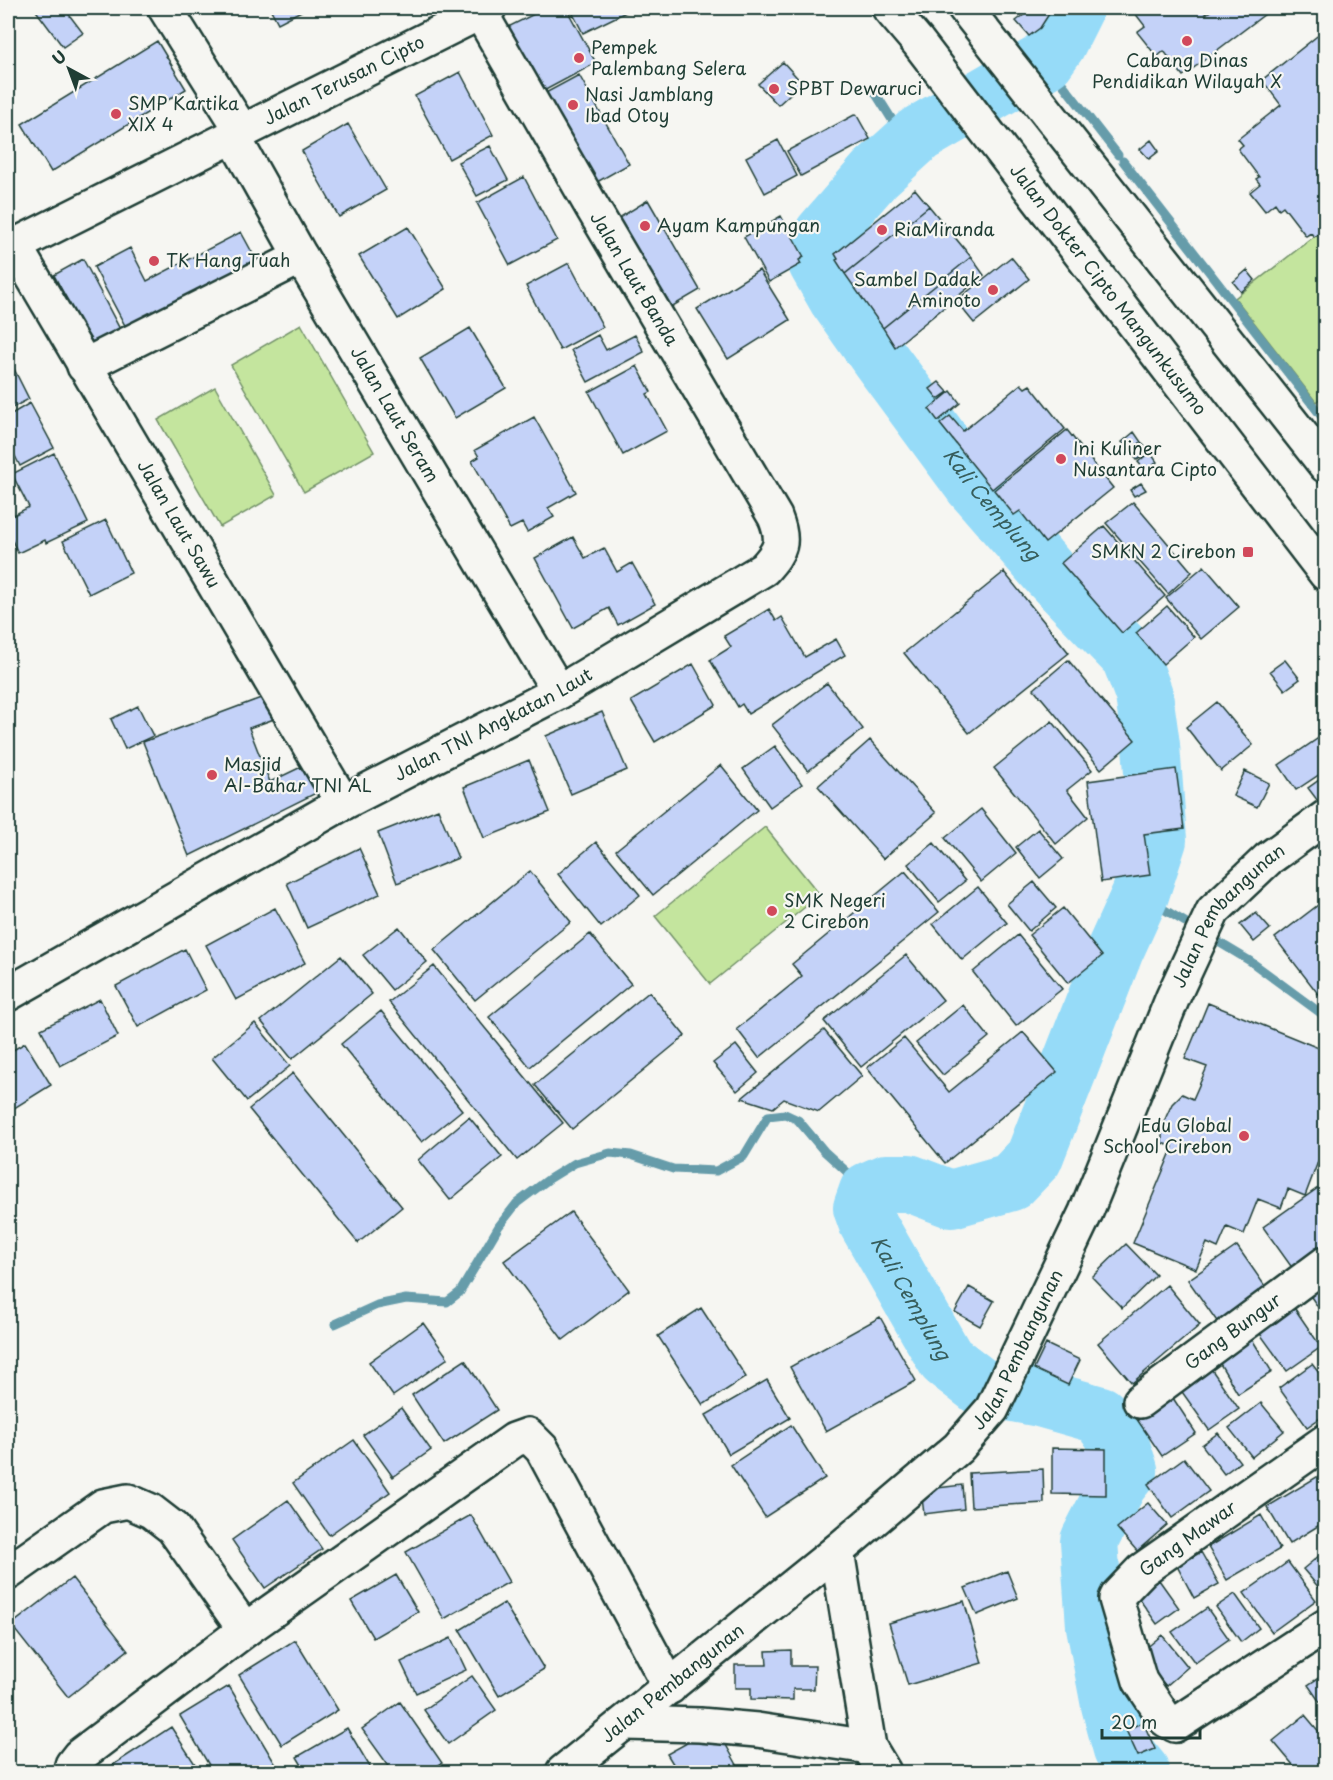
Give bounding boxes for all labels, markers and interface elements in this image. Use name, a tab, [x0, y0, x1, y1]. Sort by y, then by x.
street label: Jalan Terusan Cipto	[258, 27, 429, 131]
place label: Pempek Palembang Selera	[591, 33, 746, 81]
marker: Cabang Dinas Pendidikan Wilayah X	[1180, 34, 1194, 48]
north arrow	[39, 39, 99, 99]
text: U	[46, 44, 71, 70]
place label: Cabang Dinas Pendidikan Wilayah X	[1092, 46, 1282, 94]
marker: Pempek Palembang Selera	[572, 51, 586, 65]
place label: SPBT Dewaruci	[786, 74, 922, 101]
place label: Nasi Jamblang Ibad Otoy	[585, 80, 714, 128]
marker: SPBT Dewaruci	[767, 82, 781, 96]
place label: SMP Kartika XIX 4	[128, 89, 239, 137]
marker: Nasi Jamblang Ibad Otoy	[566, 98, 580, 112]
marker: SMP Kartika XIX 4	[109, 107, 123, 121]
street label: Jalan Dokter Cipto Mangunkusumo	[1004, 158, 1214, 420]
street label: Jalan Laut Banda	[584, 206, 686, 351]
place label: Ayam Kampungan	[657, 211, 820, 238]
place label: RiaMiranda	[894, 215, 995, 242]
marker: Ayam Kampungan	[638, 219, 652, 233]
marker: RiaMiranda	[875, 223, 889, 237]
place label: TK Hang Tuah	[166, 246, 290, 273]
marker: TK Hang Tuah	[147, 254, 161, 268]
place label: Sambel Dadak Aminoto	[854, 265, 981, 313]
marker: Sambel Dadak Aminoto	[986, 283, 1000, 297]
street label: Jalan Laut Seram	[345, 341, 447, 487]
place label: Ini Kuliner Nusantara Cipto	[1073, 434, 1217, 482]
water label: Kali Cemplung	[936, 441, 1049, 568]
marker: Ini Kuliner Nusantara Cipto	[1054, 452, 1068, 466]
street label: Jalan Laut Sawu	[131, 454, 228, 593]
place label: SMKN 2 Cirebon	[1091, 537, 1236, 564]
marker: SMKN 2 Cirebon	[1241, 545, 1255, 559]
street label: Jalan TNI Angkatan Laut	[389, 660, 597, 787]
place label: Masjid Al-Bahar TNI AL	[224, 750, 372, 798]
marker: Masjid Al-Bahar TNI AL	[205, 768, 219, 782]
street label: Jalan Pembangunan	[1164, 836, 1290, 992]
place label: SMK Negeri 2 Cirebon	[784, 886, 886, 934]
marker: SMK Negeri 2 Cirebon	[765, 904, 779, 918]
place label: Edu Global School Cirebon	[1103, 1111, 1232, 1159]
marker: Edu Global School Cirebon	[1237, 1129, 1251, 1143]
water label: Kali Cemplung	[864, 1230, 960, 1367]
street label: Jalan Pembangunan	[965, 1264, 1069, 1435]
street label: Gang Bungur	[1178, 1285, 1287, 1376]
street label: Gang Mawar	[1133, 1493, 1242, 1582]
street label: Jalan Pembangunan	[594, 1616, 749, 1749]
scale bar	[1102, 1702, 1200, 1740]
text: 20 m	[1111, 1708, 1157, 1735]

